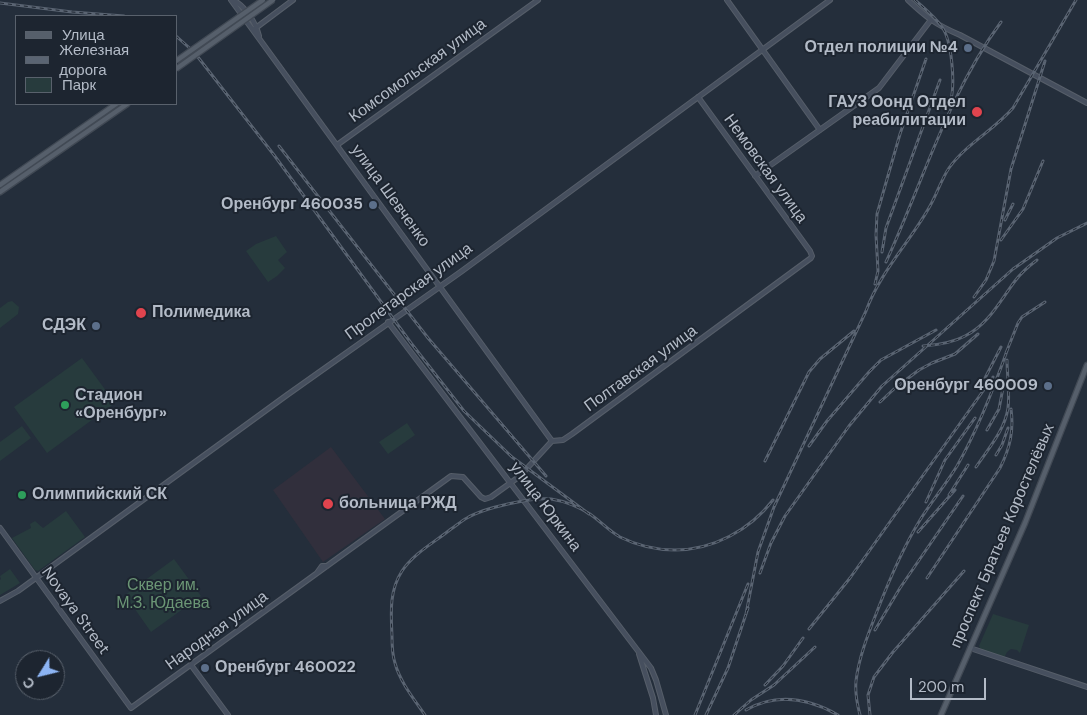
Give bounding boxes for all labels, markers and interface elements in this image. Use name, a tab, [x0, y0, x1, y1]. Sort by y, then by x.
legend	[15, 15, 178, 105]
street label: Комсомольская улица	[346, 15, 490, 127]
text: Улица	[62, 25, 105, 45]
place label: Отдел полиции №4	[804, 38, 958, 58]
text: Железная дорога	[59, 40, 129, 80]
marker: Отдел полиции №4	[962, 42, 974, 54]
text: Парк	[62, 75, 96, 95]
place label: ГАУЗ Оонд Отдел реабилитации	[828, 93, 966, 131]
marker: ГАУЗ Оонд Отдел реабилитации	[970, 105, 984, 119]
street label: Немовская улица	[719, 111, 811, 227]
street label: улица Шевченко	[346, 141, 434, 251]
place label: Оренбург 460035	[221, 195, 363, 215]
marker: Оренбург 460035	[367, 199, 379, 211]
street label: Пролетарская улица	[342, 239, 476, 345]
place label: Полимедика	[152, 303, 251, 323]
marker: Полимедика	[134, 306, 148, 320]
place label: СДЭК	[42, 316, 86, 336]
marker: СДЭК	[90, 320, 102, 332]
street label: Полтавская улица	[581, 322, 701, 416]
place label: Оренбург 460009	[894, 376, 1038, 396]
marker: Оренбург 460009	[1042, 380, 1054, 392]
place label: Стадион «Оренбург»	[75, 386, 167, 424]
marker: Стадион «Оренбург»	[59, 399, 71, 411]
street label: проспект Братьев Коростелёвых	[947, 421, 1059, 651]
street label: улица Юркина	[505, 459, 585, 555]
place label: Олимпийский СК	[32, 485, 167, 505]
marker: Олимпийский СК	[16, 489, 28, 501]
place label: больница РЖД	[339, 494, 457, 514]
marker: больница РЖД	[321, 497, 335, 511]
street label: Novaya Street	[37, 564, 113, 658]
park label: Сквер им. М.З. Юдаева	[116, 576, 210, 614]
street label: Народная улица	[162, 587, 272, 675]
north arrow	[15, 650, 65, 700]
place label: Оренбург 460022	[215, 658, 356, 678]
marker: Оренбург 460022	[199, 662, 211, 674]
scale bar	[912, 668, 988, 700]
text: С	[18, 674, 39, 693]
text: 200 m	[918, 677, 964, 697]

